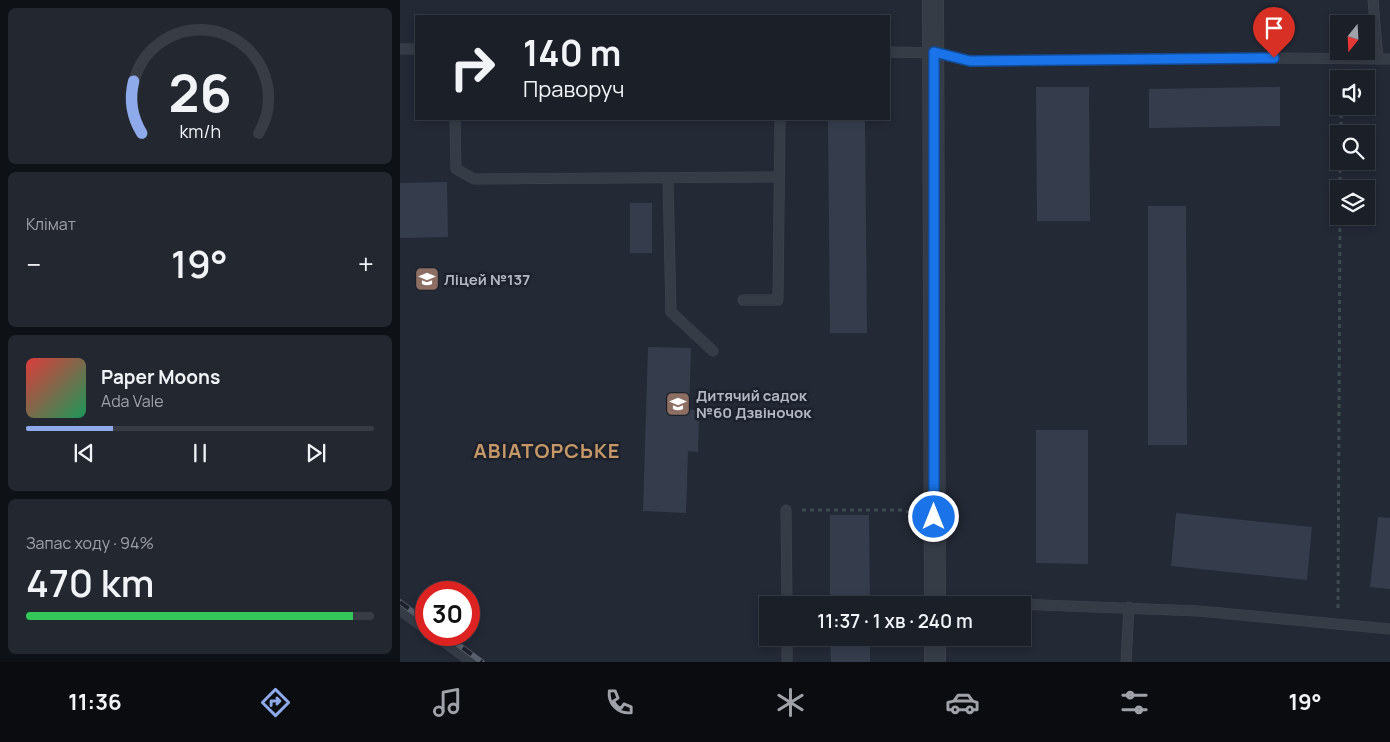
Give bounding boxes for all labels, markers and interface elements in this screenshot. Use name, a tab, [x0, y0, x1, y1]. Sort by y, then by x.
pin	[1253, 7, 1295, 58]
icon: arrive	[1260, 14, 1288, 42]
north arrow	[1330, 15, 1375, 60]
map controls	[1330, 15, 1375, 225]
text: 140 m	[523, 29, 621, 77]
icon: right	[440, 35, 505, 100]
text: 26	[168, 57, 232, 128]
button: sound	[1330, 70, 1375, 115]
text: Праворуч	[523, 74, 624, 104]
text: km/h	[179, 119, 221, 143]
button: search	[1330, 125, 1375, 170]
button: layers	[1330, 180, 1375, 225]
text: Клімат	[26, 213, 76, 235]
text: 19°	[171, 237, 228, 289]
text: −	[26, 245, 41, 283]
text: +	[358, 245, 374, 283]
school or university icon: Ліцей №137	[414, 266, 440, 292]
place label: Ліцей №137	[444, 269, 530, 290]
text: Paper Moons	[101, 364, 220, 390]
place label: Дитячий садок №60 Дзвіночок	[696, 385, 812, 423]
text: Ada Vale	[101, 390, 164, 412]
school or university icon: Дитячий садок №60 Дзвіночок	[665, 391, 691, 417]
district label: АВІАТОРСЬКЕ	[473, 437, 621, 464]
icon: previous	[70, 439, 98, 467]
icon: pause	[186, 439, 214, 467]
icon: next	[302, 439, 330, 467]
position arrow	[907, 490, 959, 542]
text: Запас ходу · 94%	[26, 532, 154, 554]
text: 470 km	[26, 556, 154, 608]
speed limit sign: 30	[415, 581, 480, 646]
text: 11:37 · 1 хв · 240 m	[817, 608, 973, 634]
icon: directions	[258, 685, 293, 720]
icon: music	[430, 685, 465, 720]
icon: phone	[602, 685, 637, 720]
icon: climate	[773, 685, 808, 720]
icon: car	[945, 685, 980, 720]
icon: filters	[1117, 685, 1152, 720]
text: 11:36	[68, 687, 122, 717]
text: 19°	[1288, 687, 1322, 717]

